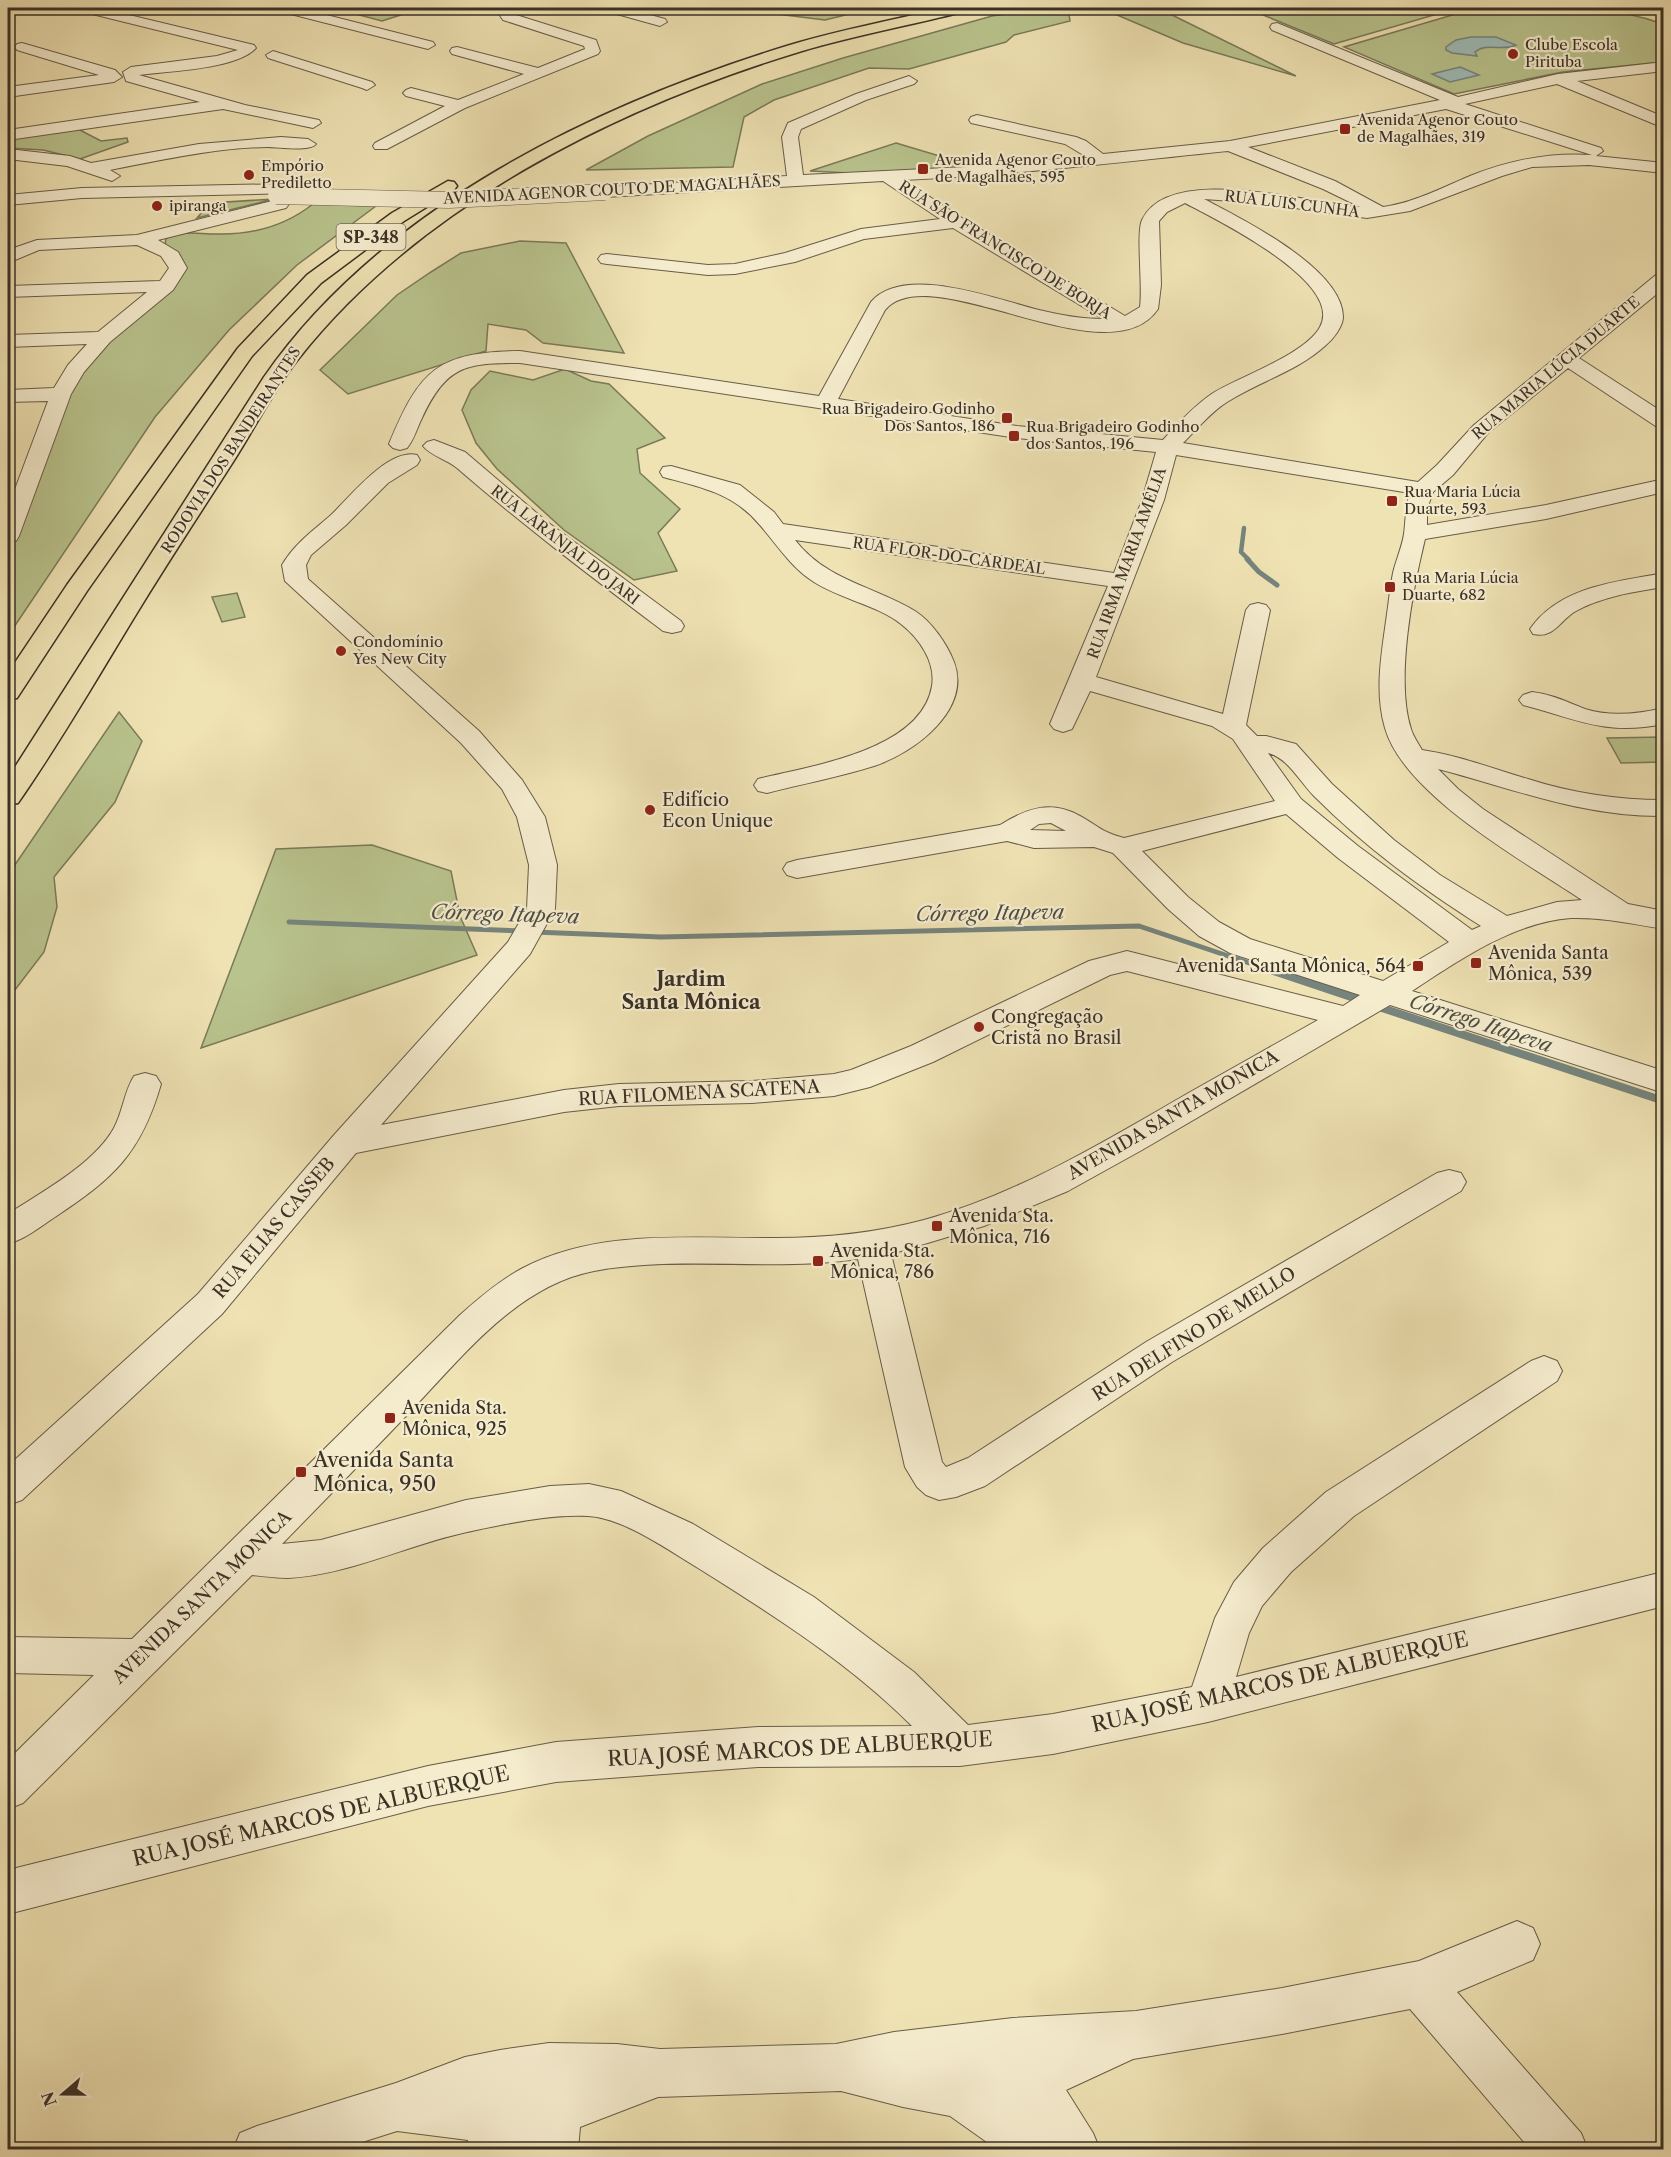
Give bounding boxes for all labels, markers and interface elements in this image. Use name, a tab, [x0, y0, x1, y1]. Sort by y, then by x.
place label: Clube Escola Pirituba	[1525, 35, 1618, 71]
marker: Clube Escola Pirituba	[1506, 47, 1520, 61]
place label: Avenida Agenor Couto de Magalhães, 319	[1356, 110, 1518, 146]
marker: Avenida Agenor Couto de Magalhães, 319	[1338, 122, 1352, 136]
place label: Avenida Agenor Couto de Magalhães, 595	[934, 150, 1096, 186]
place label: Empório Prediletto	[261, 156, 332, 192]
marker: Avenida Agenor Couto de Magalhães, 595	[916, 162, 930, 176]
marker: Empório Prediletto	[242, 168, 256, 182]
street label: AVENIDA AGENOR COUTO DE MAGALHÃES	[442, 171, 781, 208]
street label: RUA SÃO FRANCISCO DE BORJA	[895, 176, 1116, 324]
street label: RUA LUIS CUNHA	[1224, 186, 1361, 221]
place label: ipiranga	[169, 196, 227, 215]
marker: ipiranga	[150, 199, 164, 213]
road number: SP-348	[336, 224, 406, 250]
street label: RUA MARIA LÚCIA DUARTE	[1468, 292, 1643, 443]
street label: RODOVIA DOS BANDEIRANTES	[157, 343, 305, 557]
place label: Rua Brigadeiro Godinho Dos Santos, 186	[822, 399, 995, 435]
marker: Rua Brigadeiro Godinho Dos Santos, 186	[1000, 411, 1014, 425]
place label: Rua Brigadeiro Godinho dos Santos, 196	[1026, 417, 1199, 453]
marker: Rua Brigadeiro Godinho dos Santos, 196	[1007, 429, 1021, 443]
street label: RUA IRMA MARIA AMÉLIA	[1083, 464, 1170, 661]
street label: RUA LARANJAL DO JARI	[487, 481, 643, 609]
place label: Rua Maria Lúcia Duarte, 593	[1404, 482, 1521, 518]
marker: Rua Maria Lúcia Duarte, 593	[1385, 494, 1399, 508]
street label: RUA FLOR-DO-CARDEAL	[852, 533, 1047, 578]
place label: Rua Maria Lúcia Duarte, 682	[1402, 568, 1519, 604]
marker: Rua Maria Lúcia Duarte, 682	[1383, 580, 1397, 594]
place label: Condomínio Yes New City	[352, 632, 447, 668]
marker: Condomínio Yes New City	[334, 644, 348, 658]
place label: Edifício Econ Unique	[662, 789, 773, 832]
marker: Edifício Econ Unique	[643, 803, 657, 817]
water label: Córrego Itapeva	[430, 899, 580, 929]
water label: Córrego Itapeva	[915, 900, 1065, 926]
place label: Avenida Santa Mônica, 539	[1487, 942, 1609, 985]
place label: Avenida Santa Mônica, 564	[1175, 955, 1406, 977]
marker: Avenida Santa Mônica, 539	[1469, 956, 1483, 970]
marker: Avenida Santa Mônica, 564	[1411, 959, 1425, 973]
district label: Jardim Santa Mônica	[621, 967, 761, 1014]
water label: Córrego Itapeva	[1407, 989, 1556, 1057]
place label: Congregação Cristã no Brasil	[991, 1006, 1121, 1049]
marker: Congregação Cristã no Brasil	[972, 1020, 986, 1034]
street label: AVENIDA SANTA MONICA	[1063, 1045, 1283, 1185]
street label: RUA FILOMENA SCATENA	[578, 1076, 821, 1110]
street label: RUA ELIAS CASSEB	[209, 1153, 339, 1303]
place label: Avenida Sta. Mônica, 716	[948, 1205, 1054, 1248]
marker: Avenida Sta. Mônica, 716	[930, 1219, 944, 1233]
place label: Avenida Sta. Mônica, 786	[829, 1240, 935, 1283]
marker: Avenida Sta. Mônica, 786	[811, 1254, 825, 1268]
street label: RUA DELFINO DE MELLO	[1088, 1262, 1300, 1406]
place label: Avenida Sta. Mônica, 925	[401, 1397, 507, 1440]
marker: Avenida Sta. Mônica, 925	[383, 1411, 397, 1425]
place label: Avenida Santa Mônica, 950	[312, 1447, 455, 1496]
marker: Avenida Santa Mônica, 950	[294, 1465, 308, 1479]
street label: AVENIDA SANTA MONICA	[107, 1505, 296, 1689]
street label: RUA JOSÉ MARCOS DE ALBUERQUE	[1089, 1626, 1471, 1737]
street label: RUA JOSÉ MARCOS DE ALBUERQUE	[607, 1726, 993, 1771]
street label: RUA JOSÉ MARCOS DE ALBUERQUE	[130, 1760, 512, 1871]
north arrow	[33, 2064, 93, 2124]
text: N	[37, 2089, 61, 2109]

